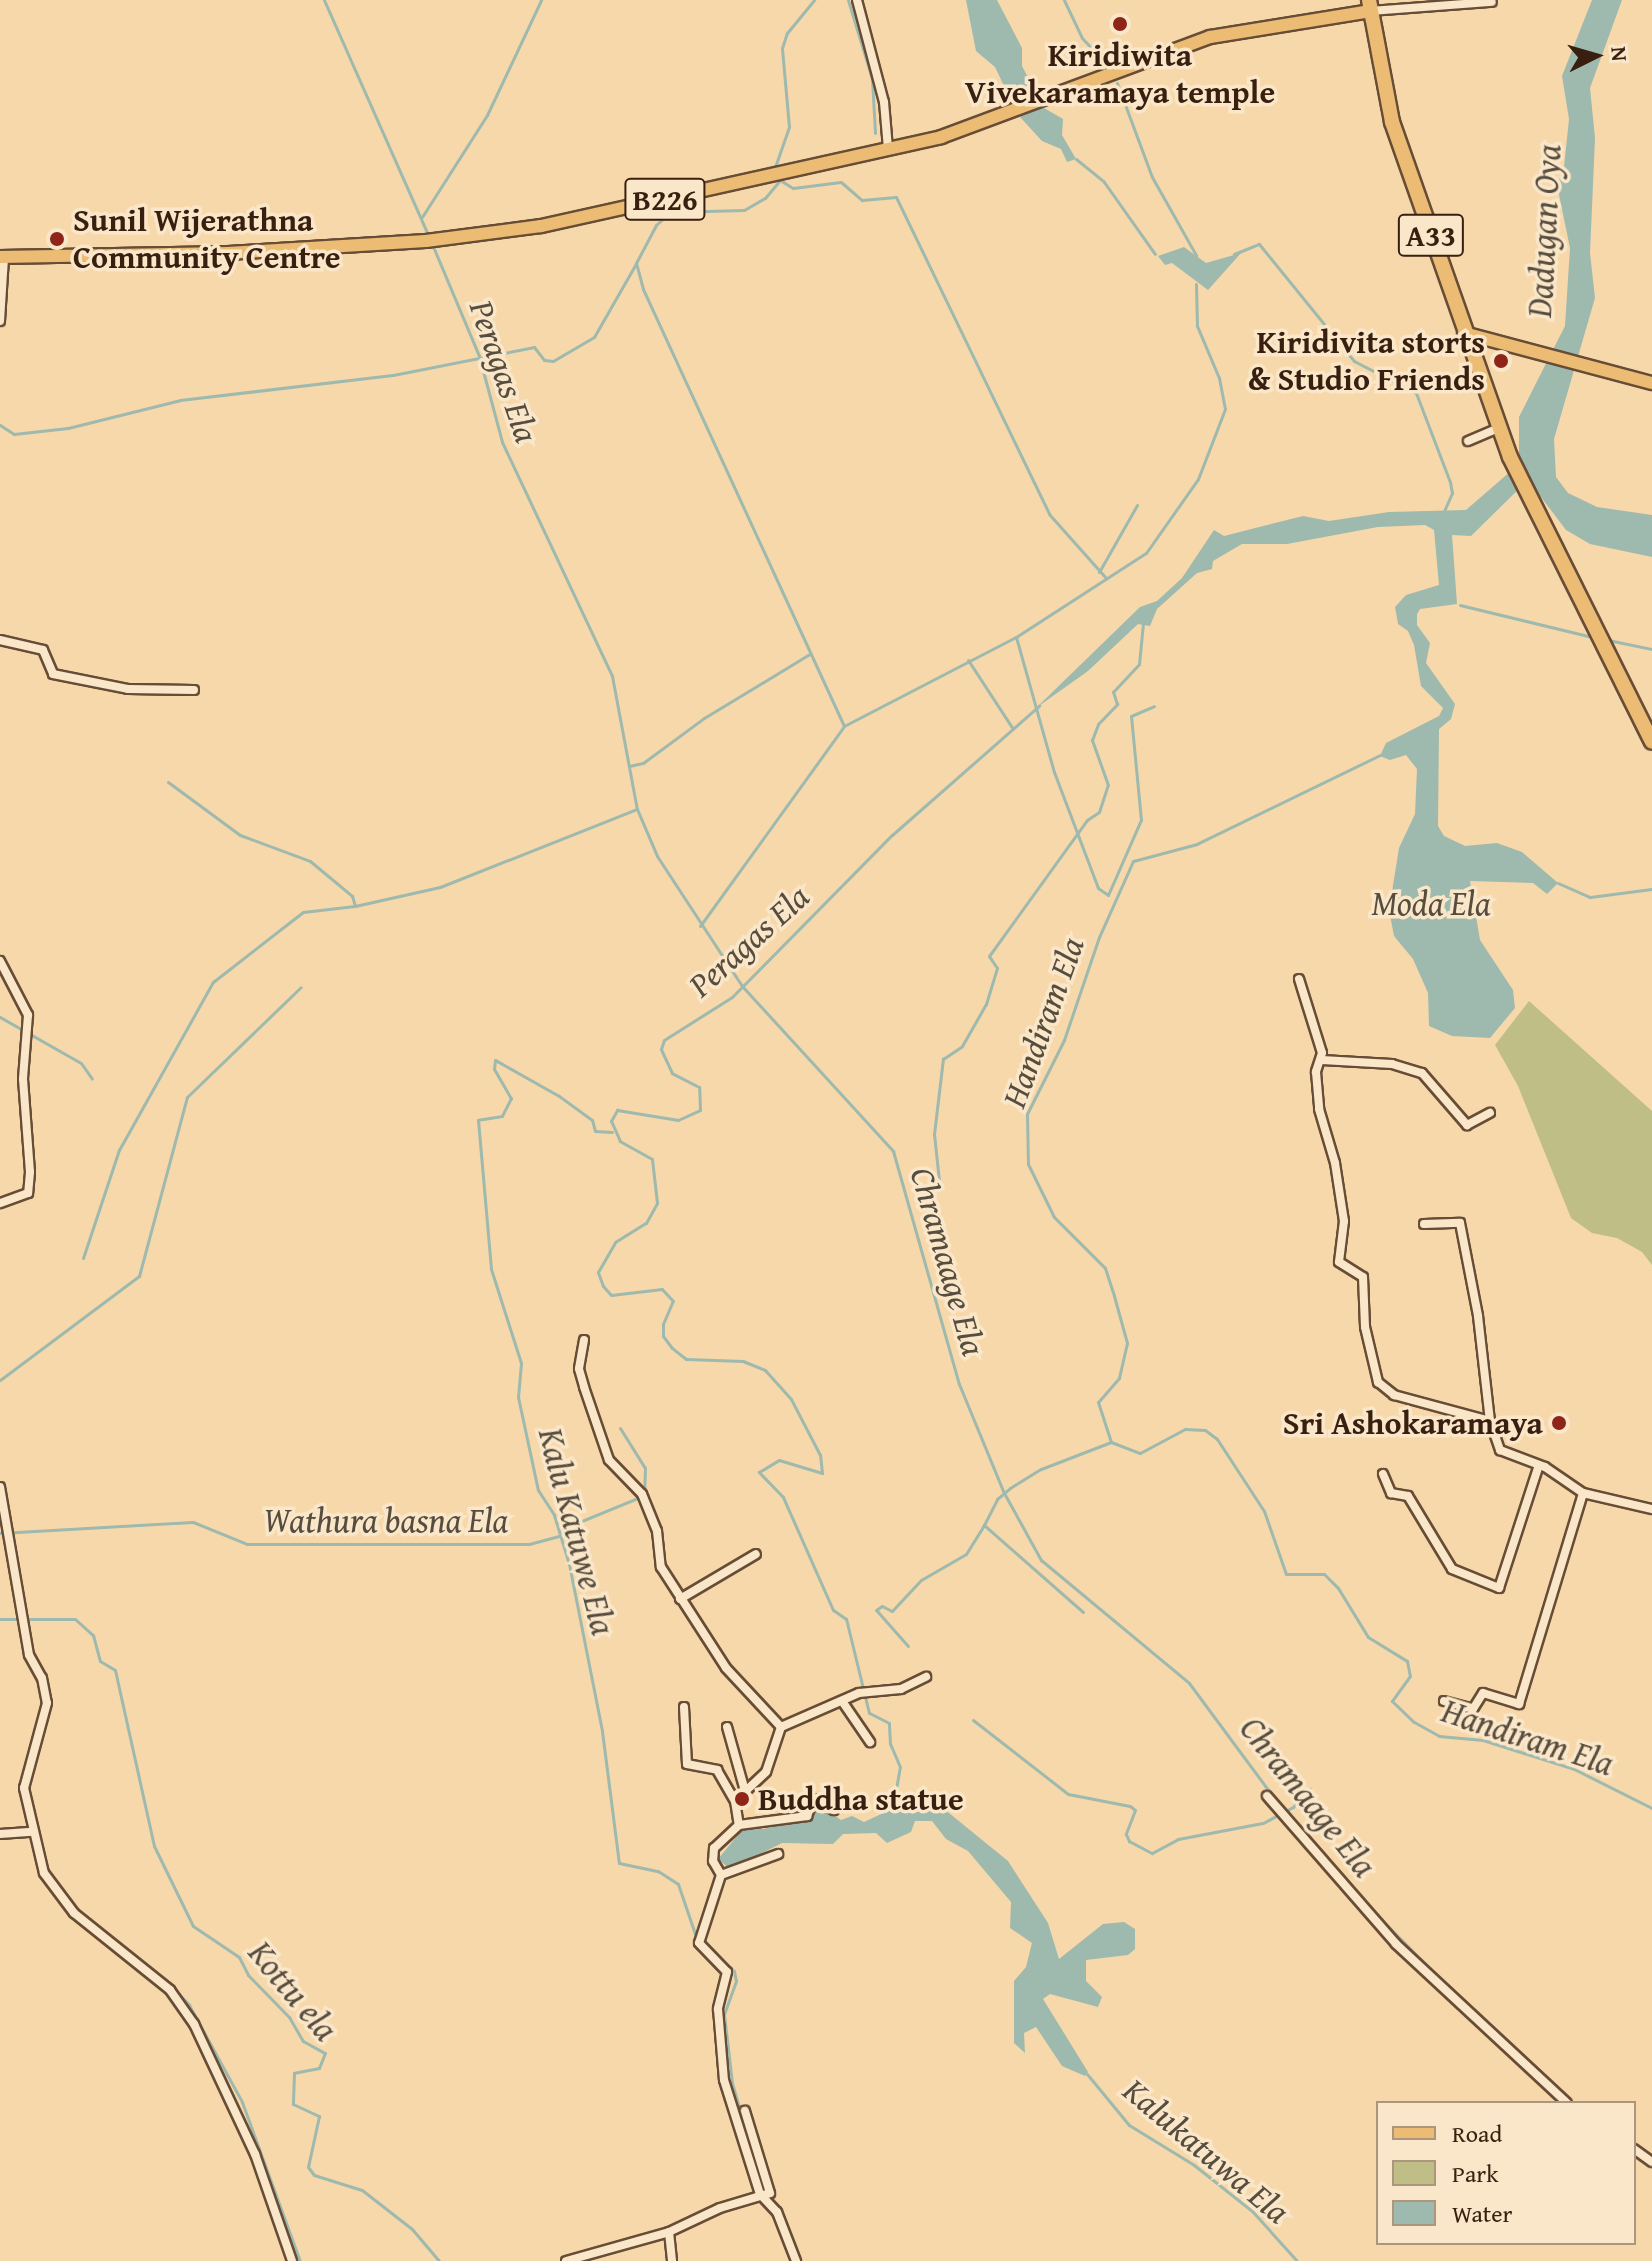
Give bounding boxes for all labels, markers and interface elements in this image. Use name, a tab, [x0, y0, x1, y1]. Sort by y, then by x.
marker: Kiridiwita Vivekaramaya temple	[1111, 15, 1129, 33]
north arrow	[1556, 16, 1636, 96]
place label: Kiridiwita Vivekaramaya temple	[965, 37, 1275, 112]
text: N	[1603, 45, 1636, 63]
water label: Dadugan Oya	[1518, 143, 1568, 319]
road number: B226	[623, 173, 707, 225]
place label: Sunil Wijerathna Community Centre	[73, 202, 340, 277]
road number: A33	[1397, 209, 1465, 261]
marker: Sunil Wijerathna Community Centre	[48, 230, 66, 248]
water label: Peragas Ela	[462, 295, 548, 447]
place label: Kiridivita storts & Studio Friends	[1248, 324, 1485, 399]
marker: Kiridivita storts & Studio Friends	[1492, 352, 1510, 370]
water label: Peragas Ela	[679, 875, 817, 1005]
water label: Moda Ela	[1371, 883, 1491, 923]
water label: Handiram Ela	[992, 931, 1092, 1113]
water label: Chramaage Ela	[903, 1162, 995, 1360]
place label: Sri Ashokaramaya	[1283, 1404, 1543, 1442]
marker: Sri Ashokaramaya	[1550, 1414, 1568, 1432]
water label: Kalu Katuwe Ela	[531, 1423, 625, 1639]
water label: Wathura basna Ela	[264, 1500, 508, 1540]
water label: Handiram Ela	[1437, 1689, 1619, 1783]
water label: Chramaage Ela	[1232, 1708, 1386, 1884]
place label: Buddha statue	[758, 1780, 964, 1818]
marker: Buddha statue	[733, 1790, 751, 1808]
water label: Kottu ela	[241, 1932, 347, 2048]
water label: Kalukatuwa Ela	[1116, 2069, 1298, 2231]
legend	[1376, 2101, 1636, 2245]
text: Road	[1452, 2116, 1502, 2151]
text: Park	[1452, 2156, 1498, 2191]
text: Water	[1452, 2196, 1512, 2231]

